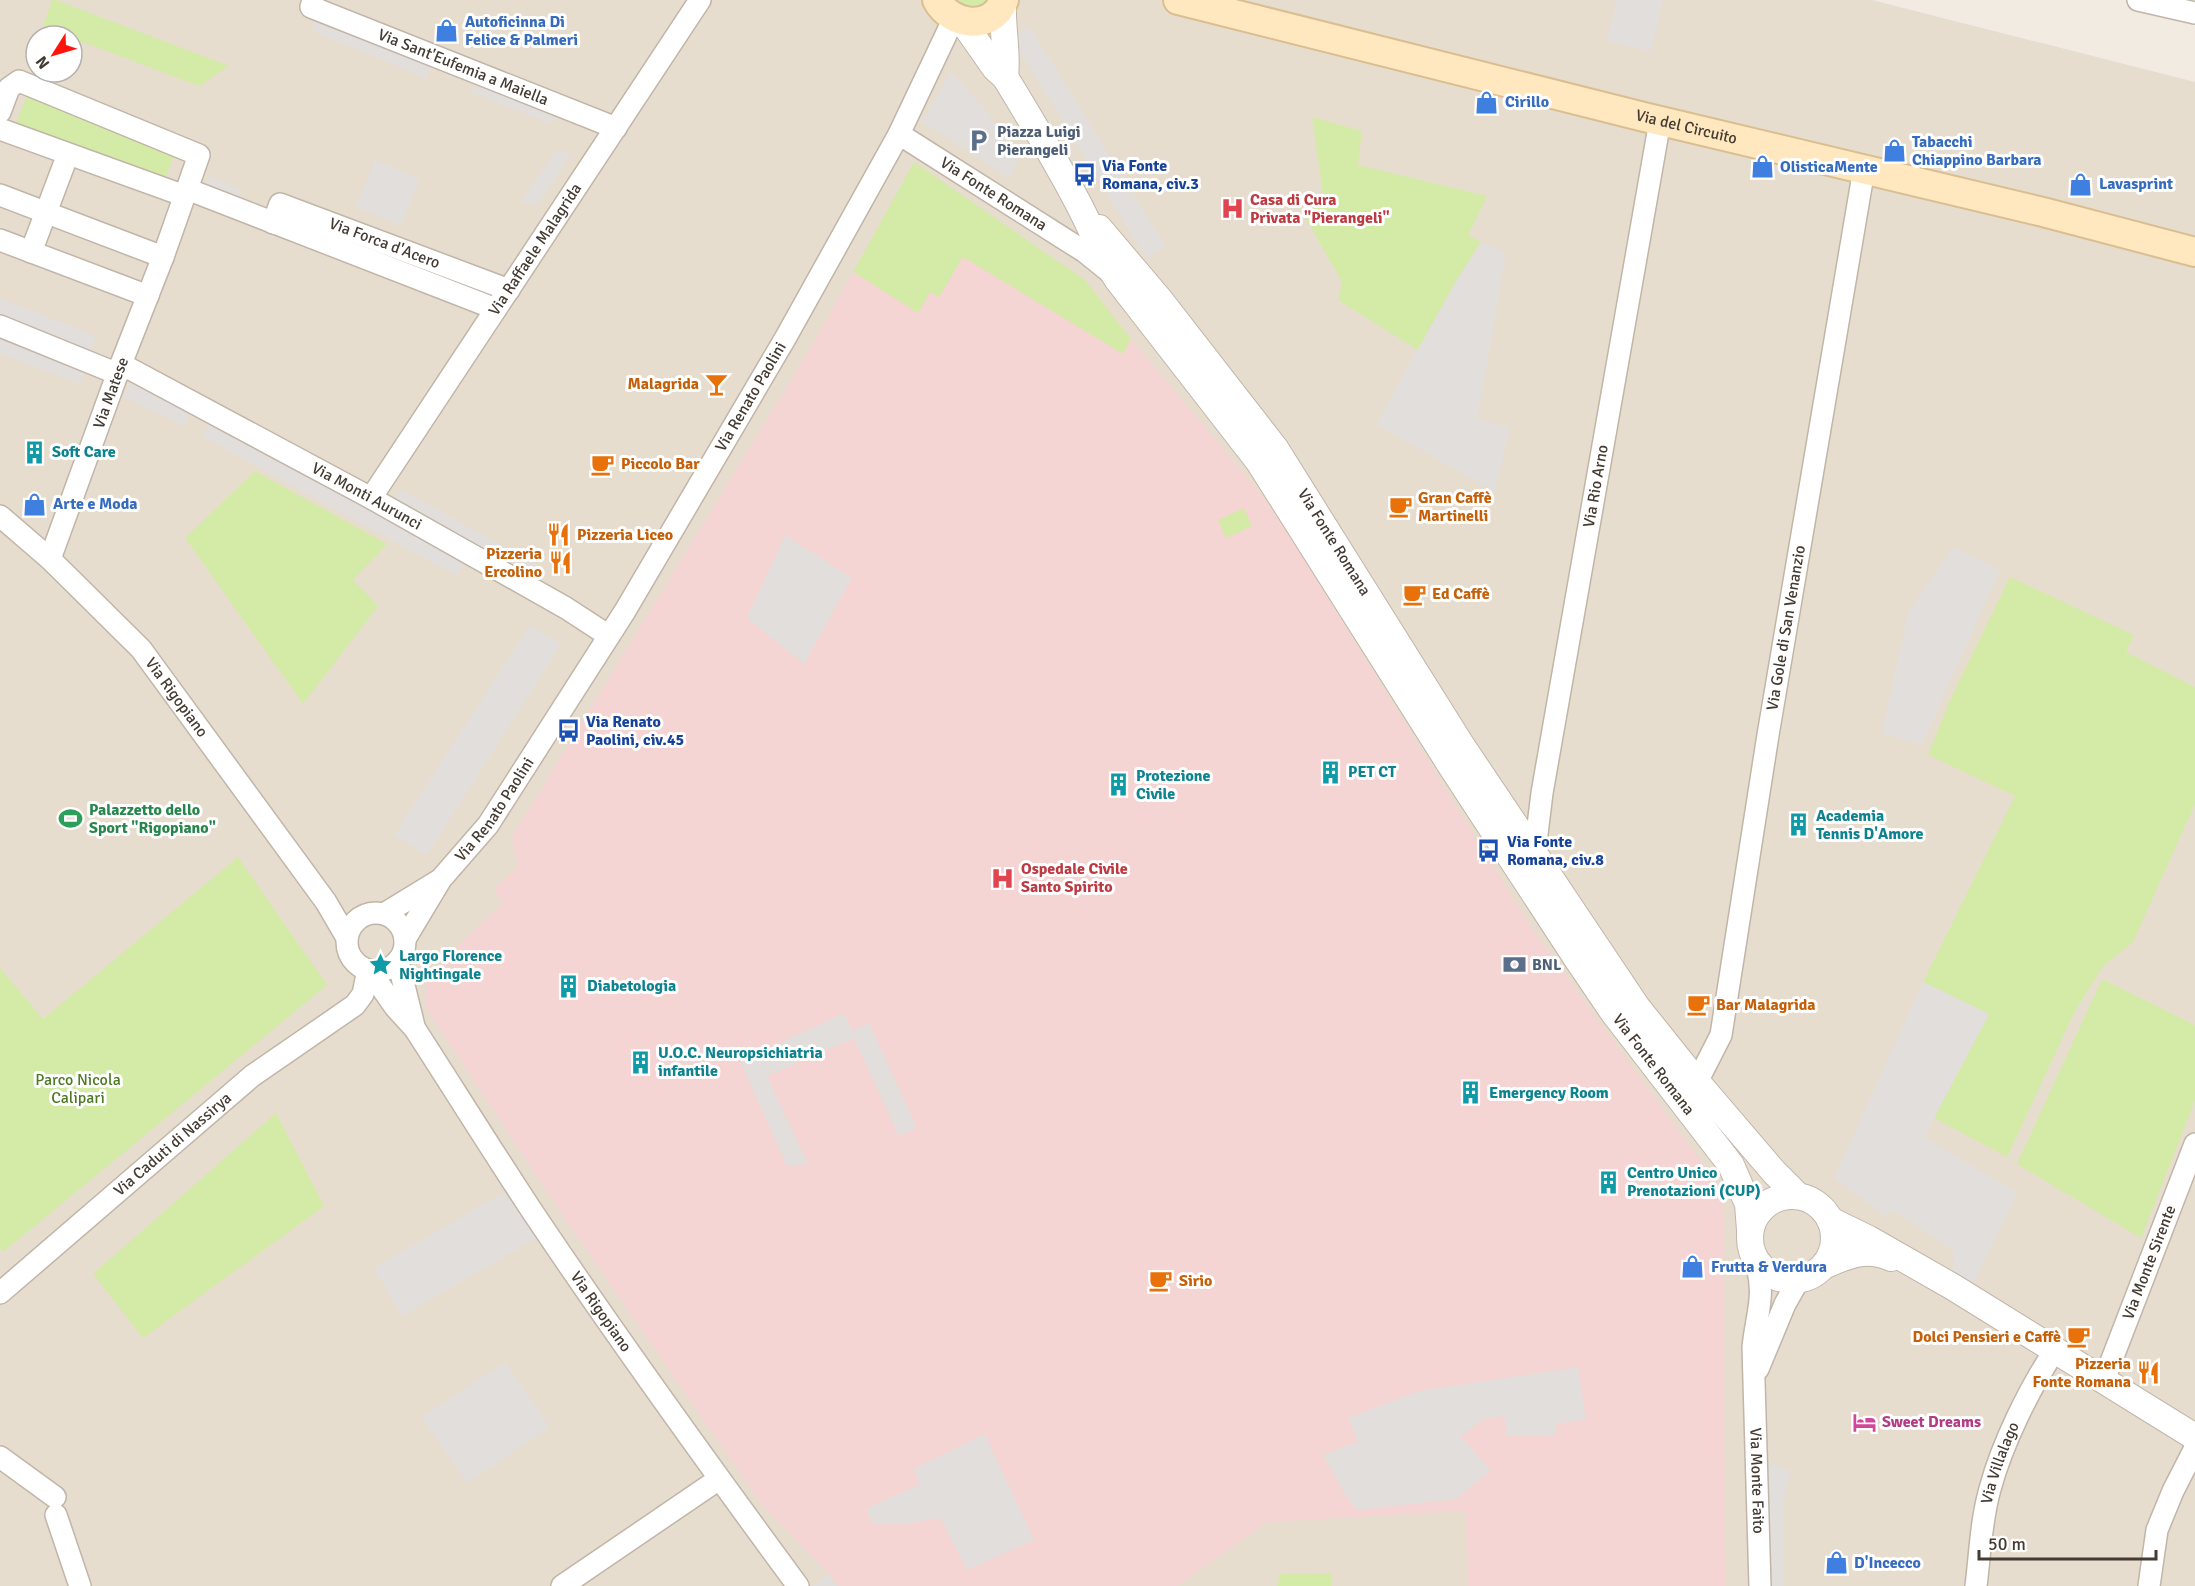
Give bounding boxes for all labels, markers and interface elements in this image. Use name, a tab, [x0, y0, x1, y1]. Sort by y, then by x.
place label: Autoficinna Di Felice & Palmeri	[465, 12, 578, 50]
shop icon: Autoficinna Di Felice & Palmeri	[434, 18, 460, 44]
north arrow	[24, 24, 84, 84]
street label: Via Sant'Eufemia a Maiella	[375, 25, 551, 110]
text: N	[31, 52, 54, 73]
shop icon: Cirillo	[1474, 89, 1500, 115]
place label: Cirillo	[1505, 92, 1549, 112]
street label: Via del Circuito	[1633, 105, 1739, 149]
place label: Piazza Luigi Pierangeli	[997, 122, 1081, 160]
parking icon: Piazza Luigi Pierangeli	[966, 128, 992, 154]
place label: Tabacchi Chiappino Barbara	[1912, 132, 2042, 170]
shop icon: Tabacchi Chiappino Barbara	[1881, 138, 1907, 164]
street label: Via Fonte Romana	[936, 153, 1051, 235]
shop icon: OlisticaMente	[1749, 154, 1775, 180]
place label: Via Fonte Romana, civ.3	[1102, 156, 1199, 194]
place label: OlisticaMente	[1780, 157, 1878, 177]
bus stop icon: Via Fonte Romana, civ.3	[1071, 162, 1097, 188]
shop icon: Lavasprint	[2068, 171, 2094, 197]
place label: Lavasprint	[2099, 174, 2173, 194]
street label: Via Raffaele Malagrida	[484, 179, 586, 319]
place label: Casa di Cura Privata "Pierangeli"	[1250, 190, 1390, 228]
hospital icon: Casa di Cura Privata "Pierangeli"	[1219, 196, 1245, 222]
street label: Via Forca d'Acero	[326, 213, 443, 273]
street label: Via Renato Paolini	[711, 338, 791, 455]
street label: Via Matese	[89, 355, 133, 431]
bar icon: Malagrida	[704, 371, 730, 397]
place label: Malagrida	[627, 374, 699, 394]
building icon: Soft Care	[21, 439, 47, 465]
place label: Soft Care	[52, 442, 116, 462]
street label: Via Rio Arno	[1579, 443, 1613, 529]
cafe icon: Piccolo Bar	[590, 451, 616, 477]
place label: Piccolo Bar	[621, 454, 700, 474]
street label: Via Monti Aurunci	[308, 458, 425, 535]
street label: Via Fonte Romana	[1293, 485, 1375, 599]
place label: Gran Caffè Martinelli	[1418, 488, 1492, 526]
shop icon: Arte e Moda	[22, 491, 48, 517]
place label: Arte e Moda	[53, 494, 137, 514]
cafe icon: Gran Caffè Martinelli	[1387, 494, 1413, 520]
restaurant icon: Pizzeria Liceo	[546, 522, 572, 548]
place label: Pizzeria Liceo	[577, 525, 673, 545]
place label: Pizzeria Ercolino	[484, 544, 542, 582]
street label: Via Gole di San Venanzio	[1762, 544, 1810, 712]
restaurant icon: Pizzeria Ercolino	[547, 550, 573, 576]
cafe icon: Ed Caffè	[1401, 581, 1427, 607]
place label: Ed Caffè	[1432, 584, 1490, 604]
street label: Via Rigopiano	[141, 654, 212, 741]
place label: Via Renato Paolini, civ.45	[586, 712, 684, 750]
bus stop icon: Via Renato Paolini, civ.45	[555, 718, 581, 744]
street label: Via Renato Paolini	[451, 754, 539, 866]
building icon: PET CT	[1317, 759, 1343, 785]
place label: PET CT	[1348, 762, 1397, 782]
place label: Protezione Civile	[1136, 766, 1211, 804]
building icon: Protezione Civile	[1105, 772, 1131, 798]
place label: Palazzetto dello Sport "Rigopiano"	[89, 800, 216, 838]
sports icon: Palazzetto dello Sport "Rigopiano"	[58, 806, 84, 832]
place label: Academia Tennis D'Amore	[1816, 806, 1924, 844]
building icon: Academia Tennis D'Amore	[1785, 812, 1811, 838]
place label: Via Fonte Romana, civ.8	[1507, 832, 1604, 870]
bus stop icon: Via Fonte Romana, civ.8	[1476, 838, 1502, 864]
place label: Ospedale Civile Santo Spirito	[1021, 859, 1128, 897]
hospital icon: Ospedale Civile Santo Spirito	[990, 865, 1016, 891]
place label: Largo Florence Nightingale	[399, 946, 502, 984]
place icon: Largo Florence Nightingale	[368, 952, 394, 978]
bank icon: BNL	[1501, 952, 1527, 978]
place label: BNL	[1532, 955, 1562, 975]
building icon: Diabetologia	[556, 973, 582, 999]
place label: Diabetologia	[587, 976, 676, 996]
cafe icon: Bar Malagrida	[1685, 992, 1711, 1018]
place label: Bar Malagrida	[1716, 995, 1816, 1015]
street label: Via Fonte Romana	[1608, 1010, 1699, 1119]
place label: U.O.C. Neuropsichiatria infantile	[658, 1043, 823, 1081]
building icon: U.O.C. Neuropsichiatria infantile	[627, 1049, 653, 1075]
park label: Parco Nicola Calipari	[35, 1070, 121, 1108]
building icon: Emergency Room	[1458, 1080, 1484, 1106]
place label: Emergency Room	[1489, 1083, 1609, 1103]
street label: Via Caduti di Nassirya	[110, 1088, 236, 1200]
place label: Centro Unico Prenotazioni (CUP)	[1627, 1163, 1761, 1201]
building icon: Centro Unico Prenotazioni (CUP)	[1596, 1169, 1622, 1195]
street label: Via Monte Sirente	[2118, 1202, 2180, 1323]
shop icon: Frutta & Verdura	[1680, 1254, 1706, 1280]
place label: Frutta & Verdura	[1711, 1257, 1827, 1277]
street label: Via Rigopiano	[566, 1267, 636, 1356]
cafe icon: Sirio	[1148, 1268, 1174, 1294]
place label: Sirio	[1179, 1271, 1212, 1291]
cafe icon: Dolci Pensieri e Caffè	[2066, 1324, 2092, 1350]
place label: Dolci Pensieri e Caffè	[1913, 1327, 2061, 1347]
place label: Pizzeria Fonte Romana	[2032, 1354, 2131, 1392]
restaurant icon: Pizzeria Fonte Romana	[2136, 1360, 2162, 1386]
hotel icon: Sweet Dreams	[1851, 1409, 1877, 1435]
place label: Sweet Dreams	[1882, 1412, 1981, 1432]
street label: Via Villalago	[1977, 1419, 2024, 1506]
street label: Via Monte Faito	[1745, 1427, 1768, 1534]
scale bar	[1979, 1523, 2156, 1561]
text: 50 m	[1988, 1533, 2026, 1555]
shop icon: D'Incecco	[1823, 1550, 1849, 1576]
place label: D'Incecco	[1854, 1553, 1921, 1573]

